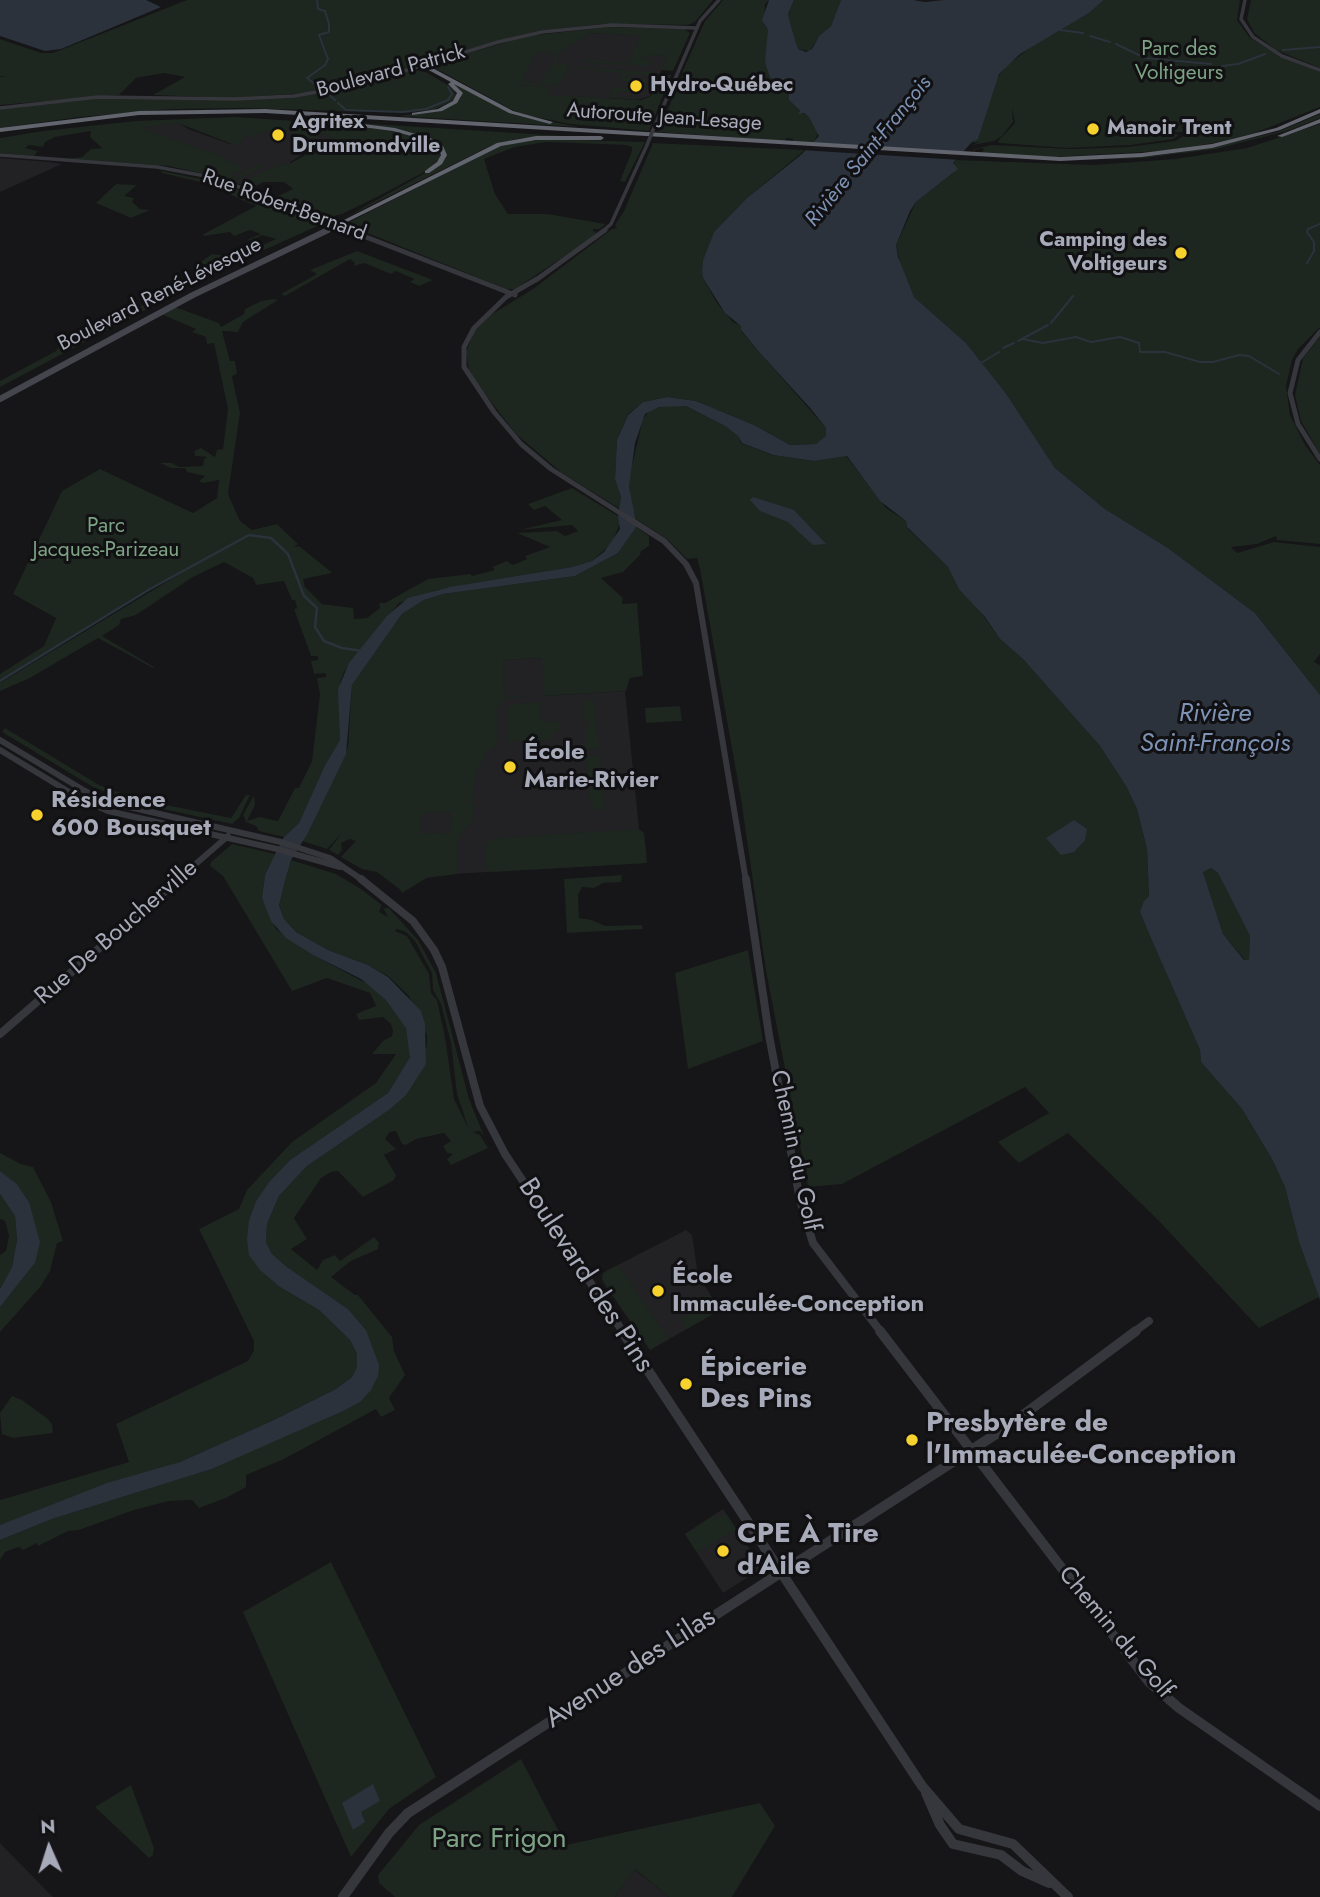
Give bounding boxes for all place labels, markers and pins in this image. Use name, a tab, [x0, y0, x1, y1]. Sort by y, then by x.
place label: Hydro-Québec	[650, 73, 793, 99]
marker: Hydro-Québec	[628, 78, 644, 94]
place label: Agritex Drummondville	[292, 110, 440, 160]
place label: Manoir Trent	[1107, 116, 1231, 142]
marker: Manoir Trent	[1085, 121, 1101, 137]
marker: Agritex Drummondville	[270, 127, 286, 143]
place label: Camping des Voltigeurs	[1039, 228, 1167, 278]
marker: Camping des Voltigeurs	[1173, 245, 1189, 261]
place label: École Marie-Rivier	[524, 739, 659, 795]
marker: École Marie-Rivier	[502, 759, 518, 775]
place label: Résidence 600 Bousquet	[51, 787, 211, 843]
marker: Résidence 600 Bousquet	[29, 807, 45, 823]
place label: École Immaculée-Conception	[672, 1263, 924, 1319]
marker: École Immaculée-Conception	[650, 1283, 666, 1299]
place label: Épicerie Des Pins	[700, 1351, 812, 1417]
marker: Épicerie Des Pins	[678, 1376, 694, 1392]
place label: Presbytère de l'Immaculée-Conception	[926, 1407, 1237, 1473]
marker: Presbytère de l'Immaculée-Conception	[904, 1432, 920, 1448]
place label: CPE À Tire d'Aile	[737, 1518, 879, 1584]
marker: CPE À Tire d'Aile	[715, 1543, 731, 1559]

